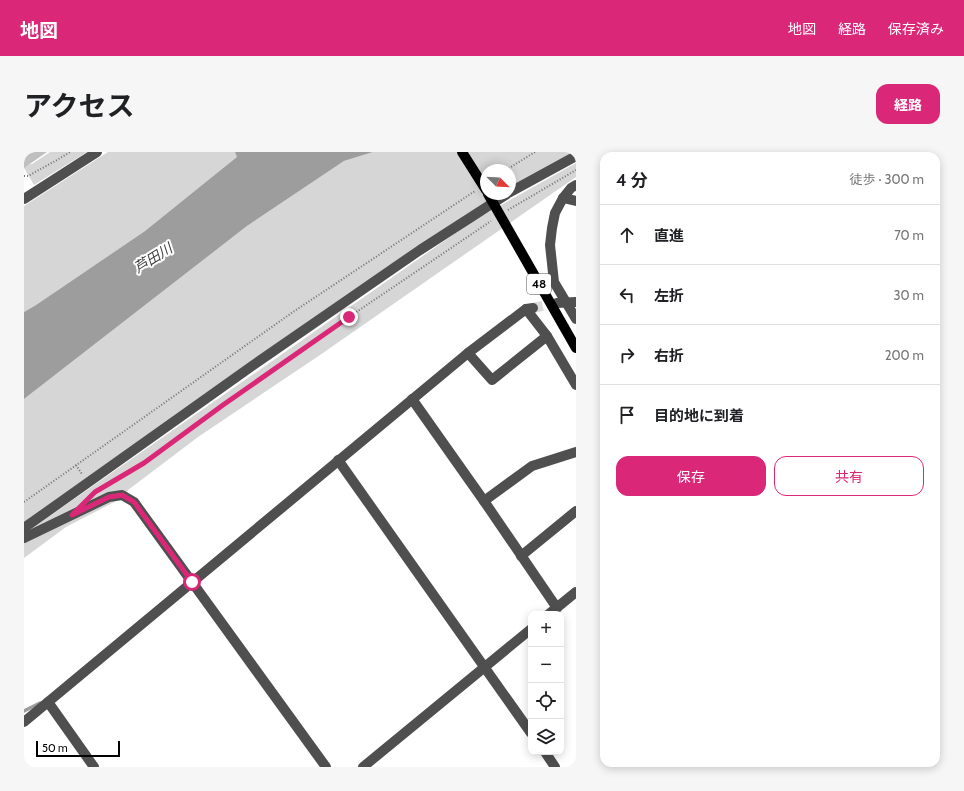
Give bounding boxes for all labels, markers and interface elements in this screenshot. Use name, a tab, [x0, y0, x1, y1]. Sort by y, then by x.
text: 地図	[20, 19, 58, 42]
text: 地図	[788, 20, 816, 38]
text: 経路	[838, 20, 866, 38]
text: 保存済み	[888, 20, 944, 38]
button: 経路	[876, 84, 940, 124]
text: アクセス	[24, 89, 135, 123]
north arrow	[480, 164, 516, 200]
text: 4 分	[616, 170, 647, 190]
text: 徒歩 · 300 m	[850, 171, 924, 187]
icon: ahead	[616, 224, 638, 246]
text: 直進	[654, 227, 684, 245]
text: 70 m	[894, 227, 924, 243]
water label: 芦田川	[130, 238, 177, 277]
road number: 48	[527, 274, 551, 294]
icon: left	[616, 284, 638, 306]
text: 左折	[654, 287, 684, 305]
text: 30 m	[894, 287, 924, 303]
route end	[340, 308, 358, 326]
icon: right	[616, 344, 638, 366]
text: 右折	[654, 347, 684, 365]
text: 200 m	[885, 347, 924, 363]
icon: arrive	[616, 404, 638, 426]
text: 目的地に到着	[654, 407, 744, 425]
button: 保存	[616, 456, 766, 496]
button: 共有	[774, 456, 924, 496]
route start	[183, 573, 201, 591]
map controls	[528, 611, 564, 755]
button: +	[528, 611, 564, 647]
button: −	[528, 647, 564, 683]
button: locate	[528, 683, 564, 719]
button: layers	[528, 719, 564, 755]
scale bar	[36, 739, 120, 758]
text: 50 m	[42, 741, 68, 755]

